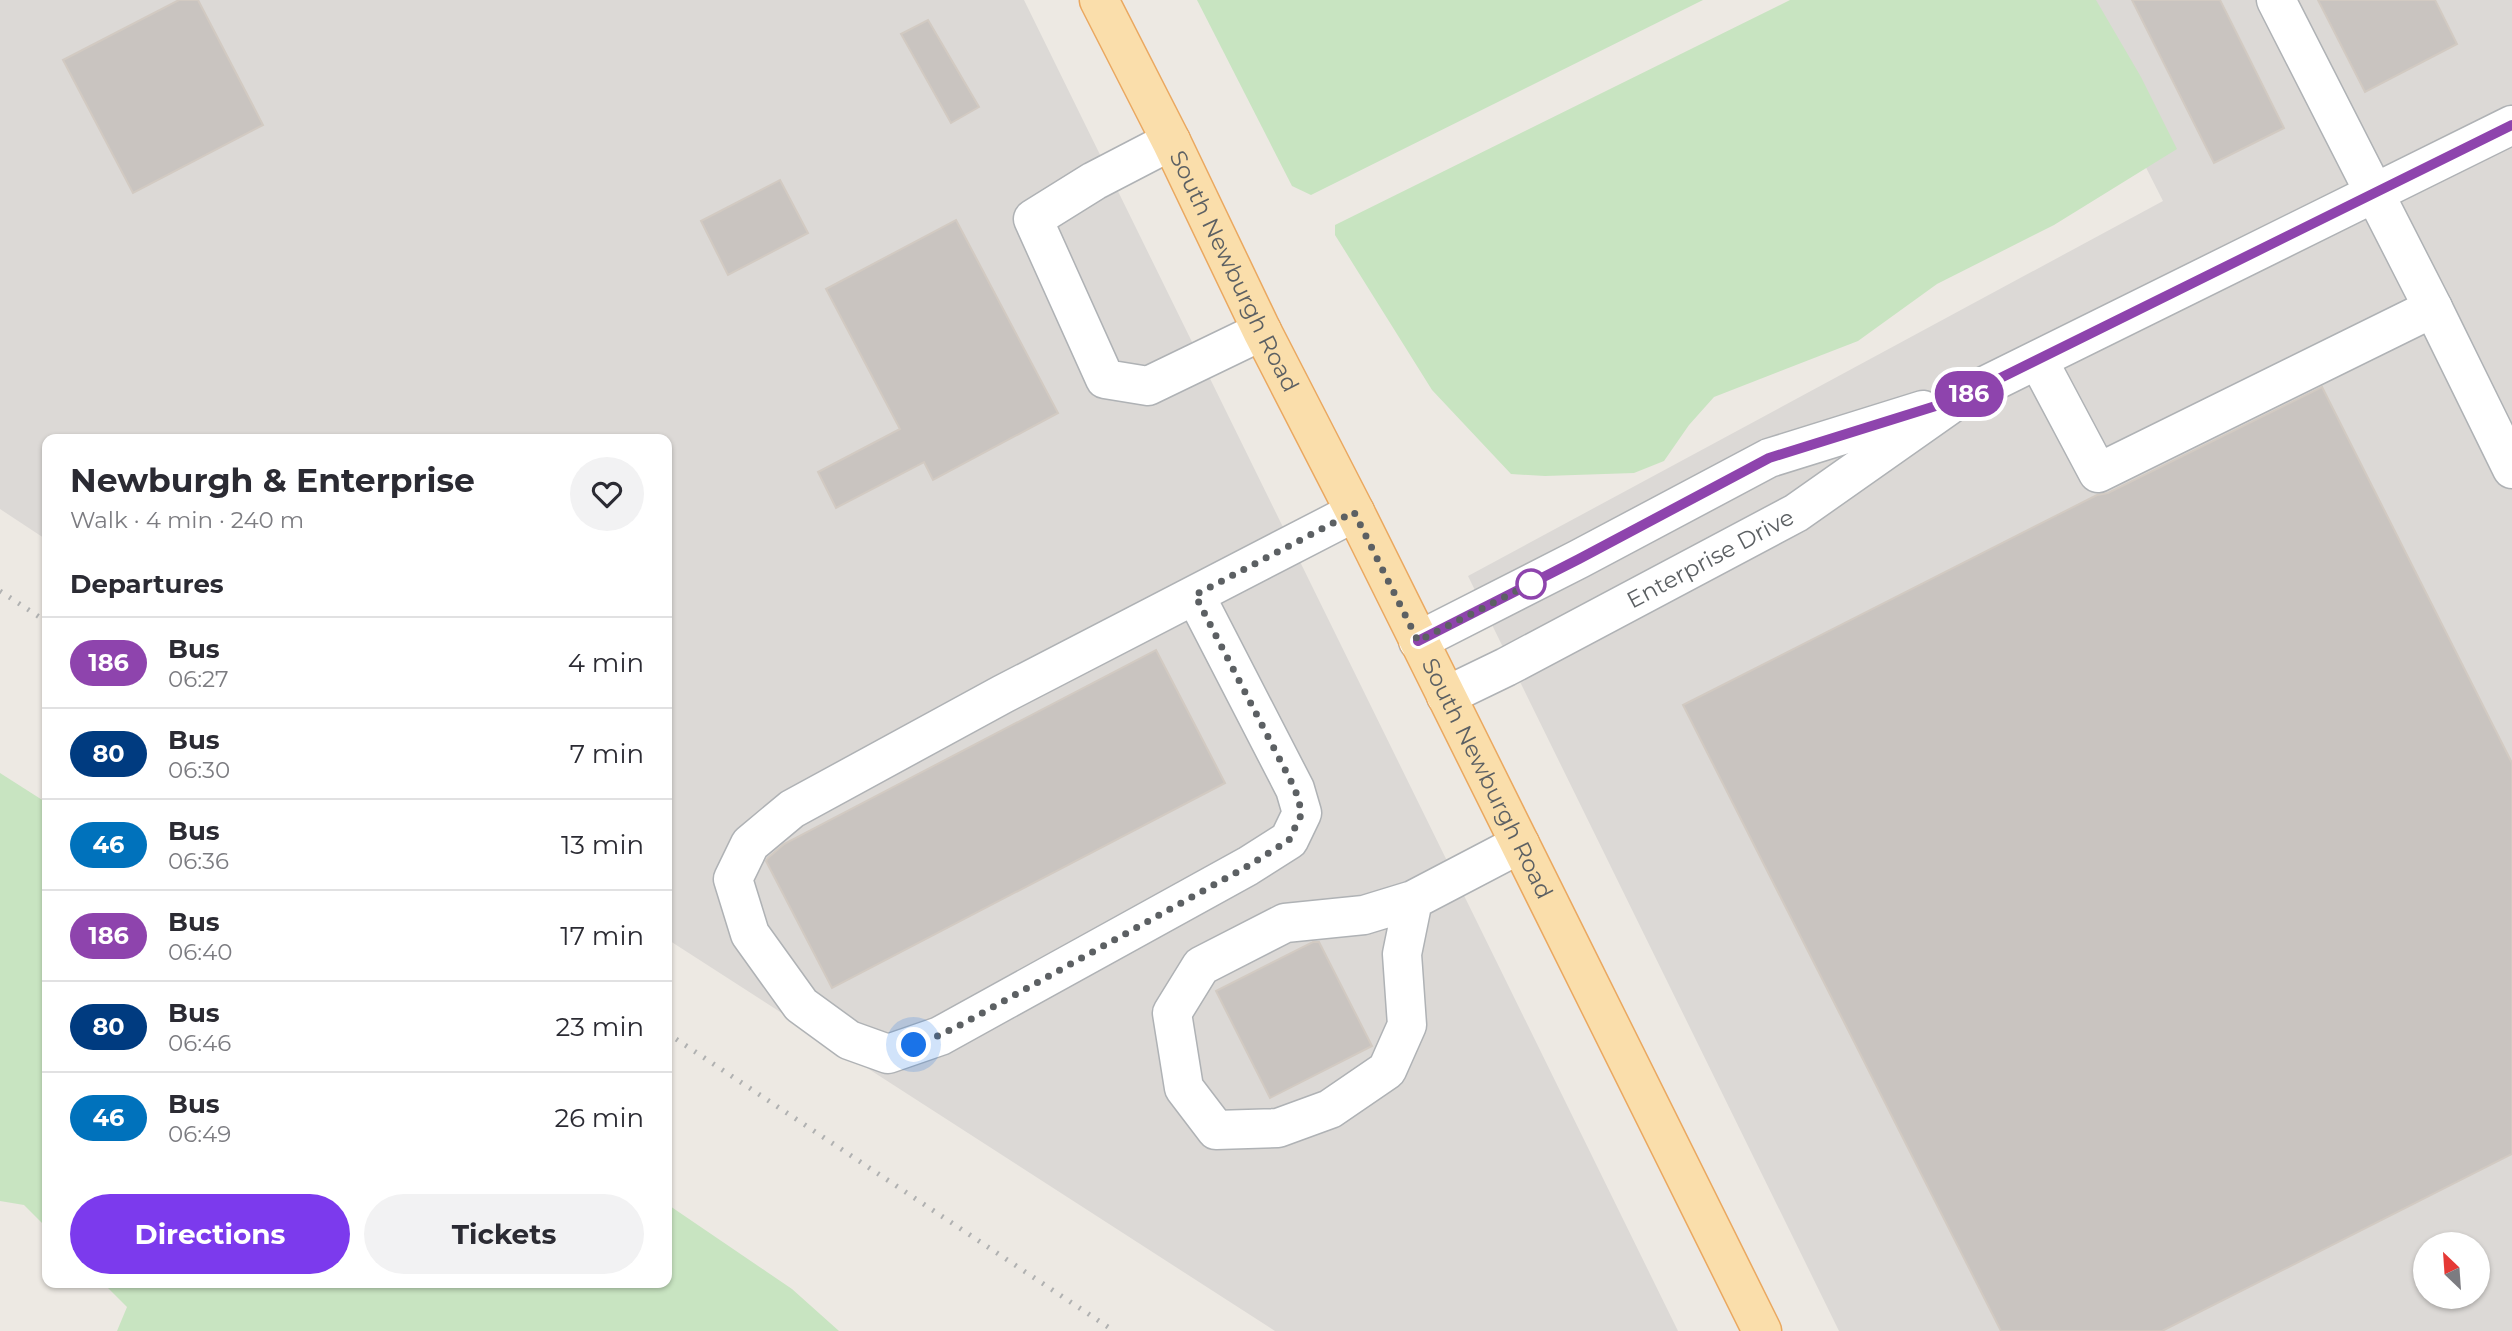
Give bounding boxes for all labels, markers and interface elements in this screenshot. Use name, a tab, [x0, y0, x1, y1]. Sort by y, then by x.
street label: South Newburgh Road	[1164, 146, 1305, 397]
line badge: 186	[1929, 371, 2009, 417]
text: 186	[1949, 379, 1989, 408]
button: heart	[570, 457, 644, 531]
text: Newburgh & Enterprise	[70, 460, 475, 500]
street label: Enterprise Drive	[1622, 503, 1799, 614]
text: Walk · 4 min · 240 m	[70, 506, 304, 534]
text: Departures	[70, 568, 224, 600]
unlabelled marker	[1516, 569, 1546, 599]
text: Bus	[168, 633, 220, 665]
text: 4 min	[568, 647, 644, 679]
text: 186	[88, 648, 129, 677]
street label: South Newburgh Road	[1416, 653, 1559, 903]
text: 06:27	[168, 665, 229, 693]
text: Bus	[168, 724, 220, 756]
text: 7 min	[570, 738, 644, 770]
text: 80	[92, 739, 125, 768]
text: 06:30	[168, 756, 230, 784]
text: Bus	[168, 815, 220, 847]
text: 13 min	[561, 829, 644, 861]
text: 46	[93, 830, 124, 859]
text: 06:36	[168, 847, 229, 875]
text: Bus	[168, 906, 220, 938]
text: 17 min	[560, 920, 644, 952]
text: 186	[88, 921, 129, 950]
text: 06:40	[168, 938, 233, 966]
text: Bus	[168, 997, 220, 1029]
text: 23 min	[556, 1011, 644, 1043]
text: 80	[92, 1012, 125, 1041]
your location	[896, 1027, 931, 1062]
text: 06:46	[168, 1029, 231, 1057]
text: Bus	[168, 1088, 220, 1120]
text: 26 min	[554, 1102, 644, 1134]
text: 46	[93, 1103, 124, 1132]
text: 06:49	[168, 1120, 231, 1148]
button: Directions	[70, 1194, 350, 1274]
button: Tickets	[364, 1194, 644, 1274]
north arrow	[2413, 1232, 2490, 1309]
map controls	[2413, 1232, 2490, 1309]

